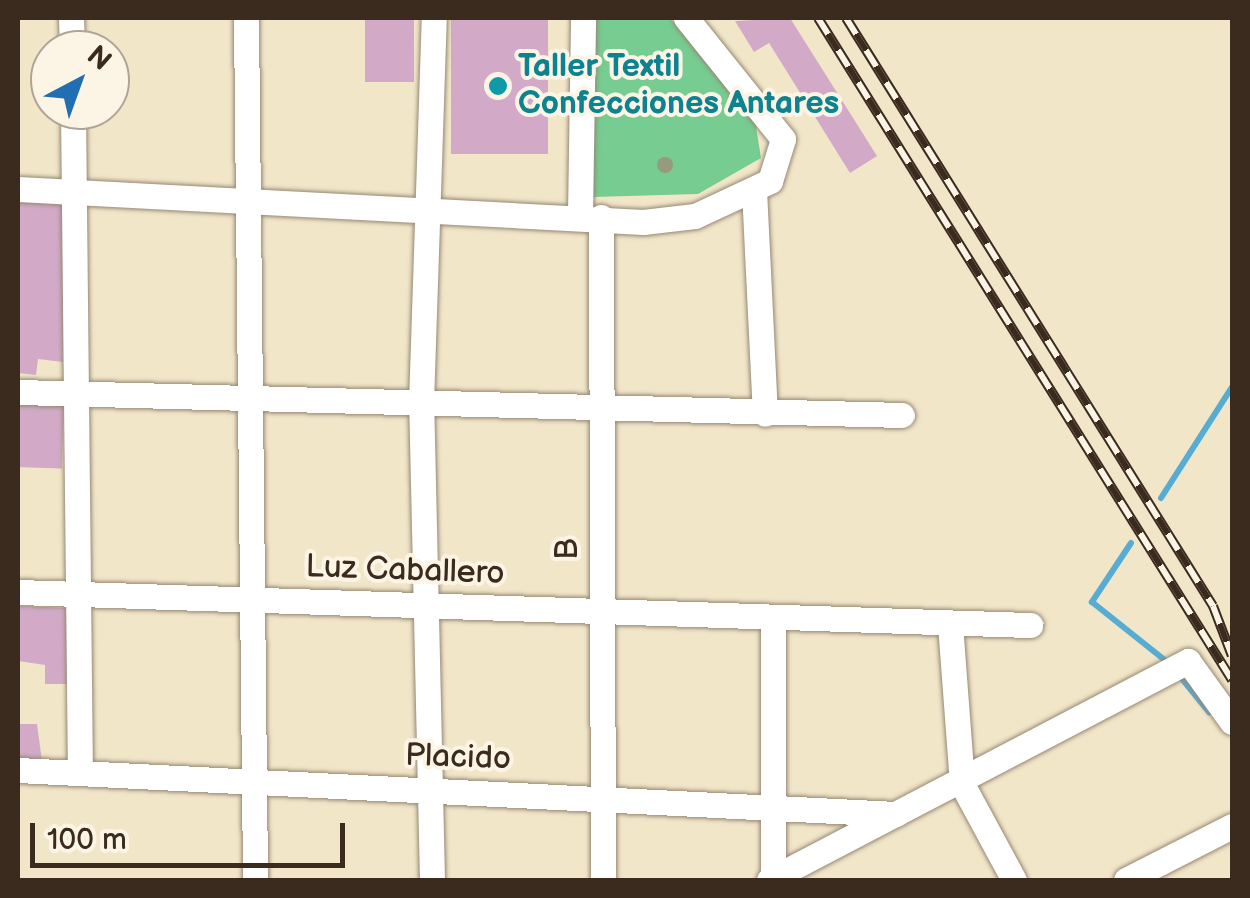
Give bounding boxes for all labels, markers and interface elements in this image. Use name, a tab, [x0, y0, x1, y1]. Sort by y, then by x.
north arrow	[30, 30, 130, 130]
text: N	[80, 39, 117, 78]
place label: Taller Textil Confecciones Antares	[518, 49, 839, 124]
marker: Taller Textil Confecciones Antares	[487, 75, 509, 97]
street label: B	[549, 538, 587, 560]
street label: Luz Caballero	[305, 548, 505, 594]
street label: Placido	[404, 737, 512, 779]
scale bar	[35, 803, 350, 865]
text: 100 m	[47, 822, 127, 858]

